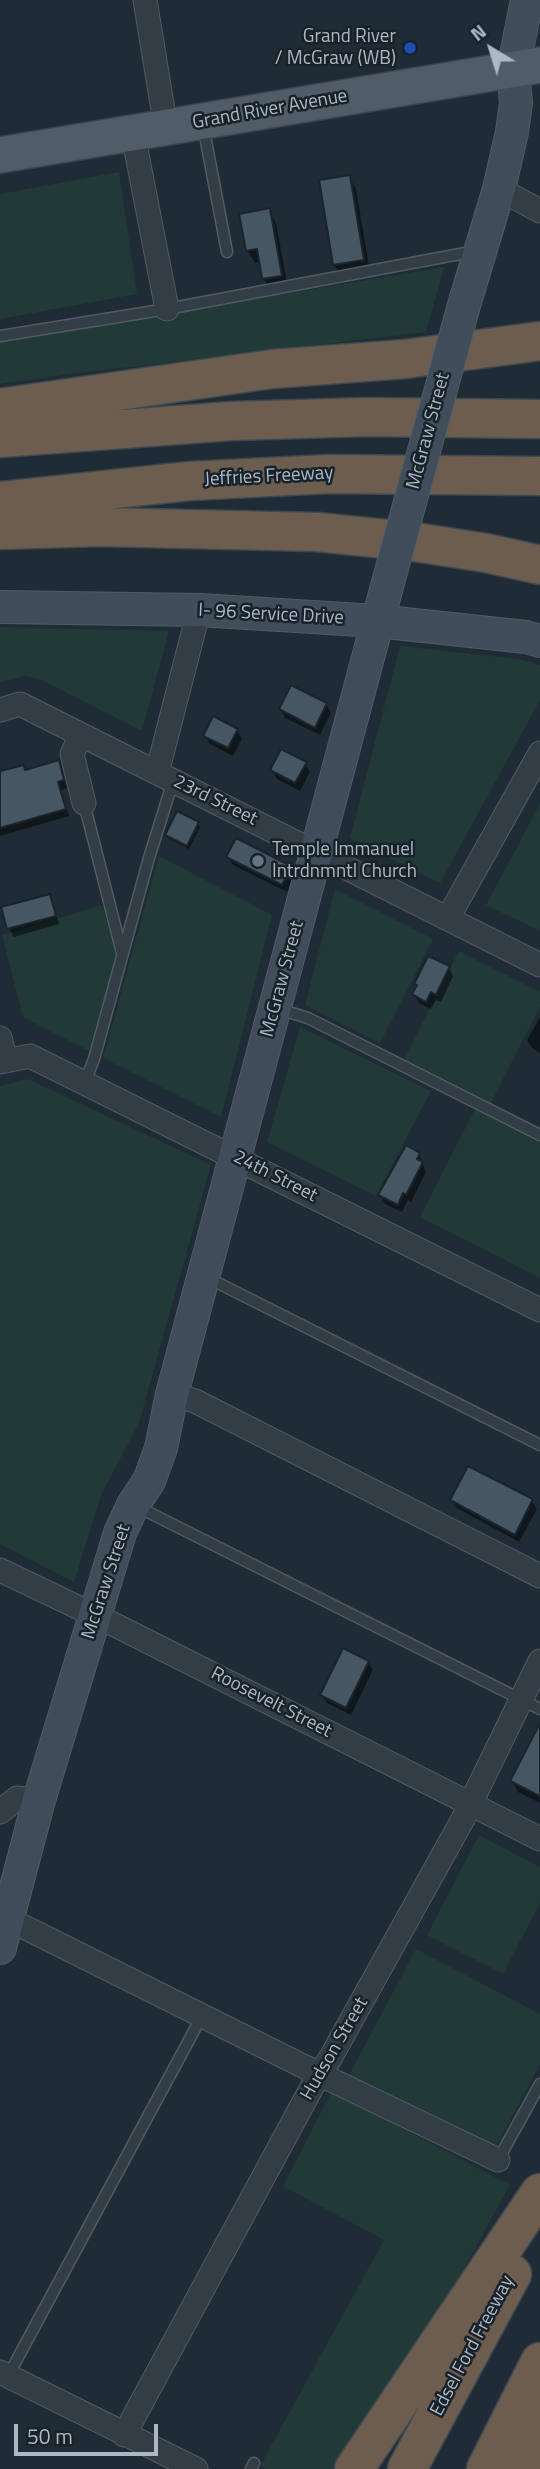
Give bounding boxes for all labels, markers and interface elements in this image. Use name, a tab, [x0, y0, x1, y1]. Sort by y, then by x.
north arrow	[456, 14, 526, 84]
text: N	[464, 17, 492, 48]
place label: Grand River / McGraw (WB)	[275, 26, 396, 70]
marker: Grand River / McGraw (WB)	[402, 40, 418, 56]
street label: Grand River Avenue	[191, 85, 349, 135]
street label: McGraw Street	[403, 370, 455, 492]
street label: Jeffries Freeway	[204, 462, 334, 492]
street label: I- 96 Service Drive	[198, 600, 344, 630]
street label: 23rd Street	[169, 771, 261, 831]
place label: Temple Immanuel Intrdnmntl Church	[272, 839, 417, 883]
marker: Temple Immanuel Intrdnmntl Church	[250, 853, 266, 869]
street label: McGraw Street	[257, 918, 309, 1040]
street label: 24th Street	[229, 1146, 321, 1208]
street label: McGraw Street	[78, 1522, 136, 1642]
street label: Roosevelt Street	[207, 1663, 335, 1743]
street label: Hudson Street	[296, 1993, 374, 2105]
street label: Edsel Ford Freeway	[426, 2272, 520, 2420]
scale bar	[18, 2410, 161, 2454]
text: 50 m	[27, 2420, 73, 2452]

